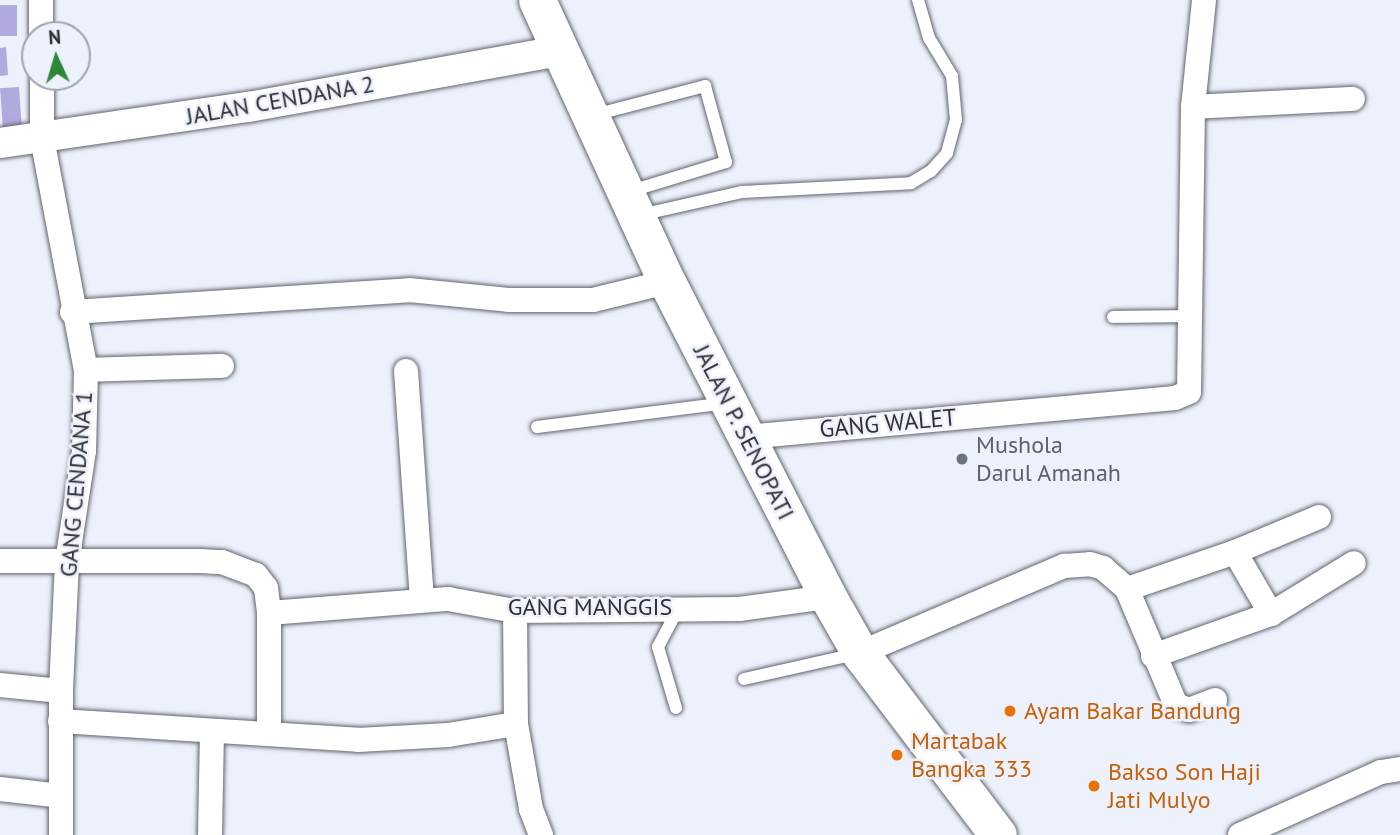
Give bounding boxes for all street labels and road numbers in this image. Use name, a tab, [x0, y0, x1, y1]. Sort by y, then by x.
street label: JALAN CENDANA 2	[183, 69, 377, 131]
street label: JALAN P. SENOPATI	[687, 339, 801, 525]
street label: GANG CENDANA 1	[53, 389, 99, 579]
street label: GANG WALET	[818, 403, 958, 443]
street label: GANG MANGGIS	[508, 593, 672, 621]

